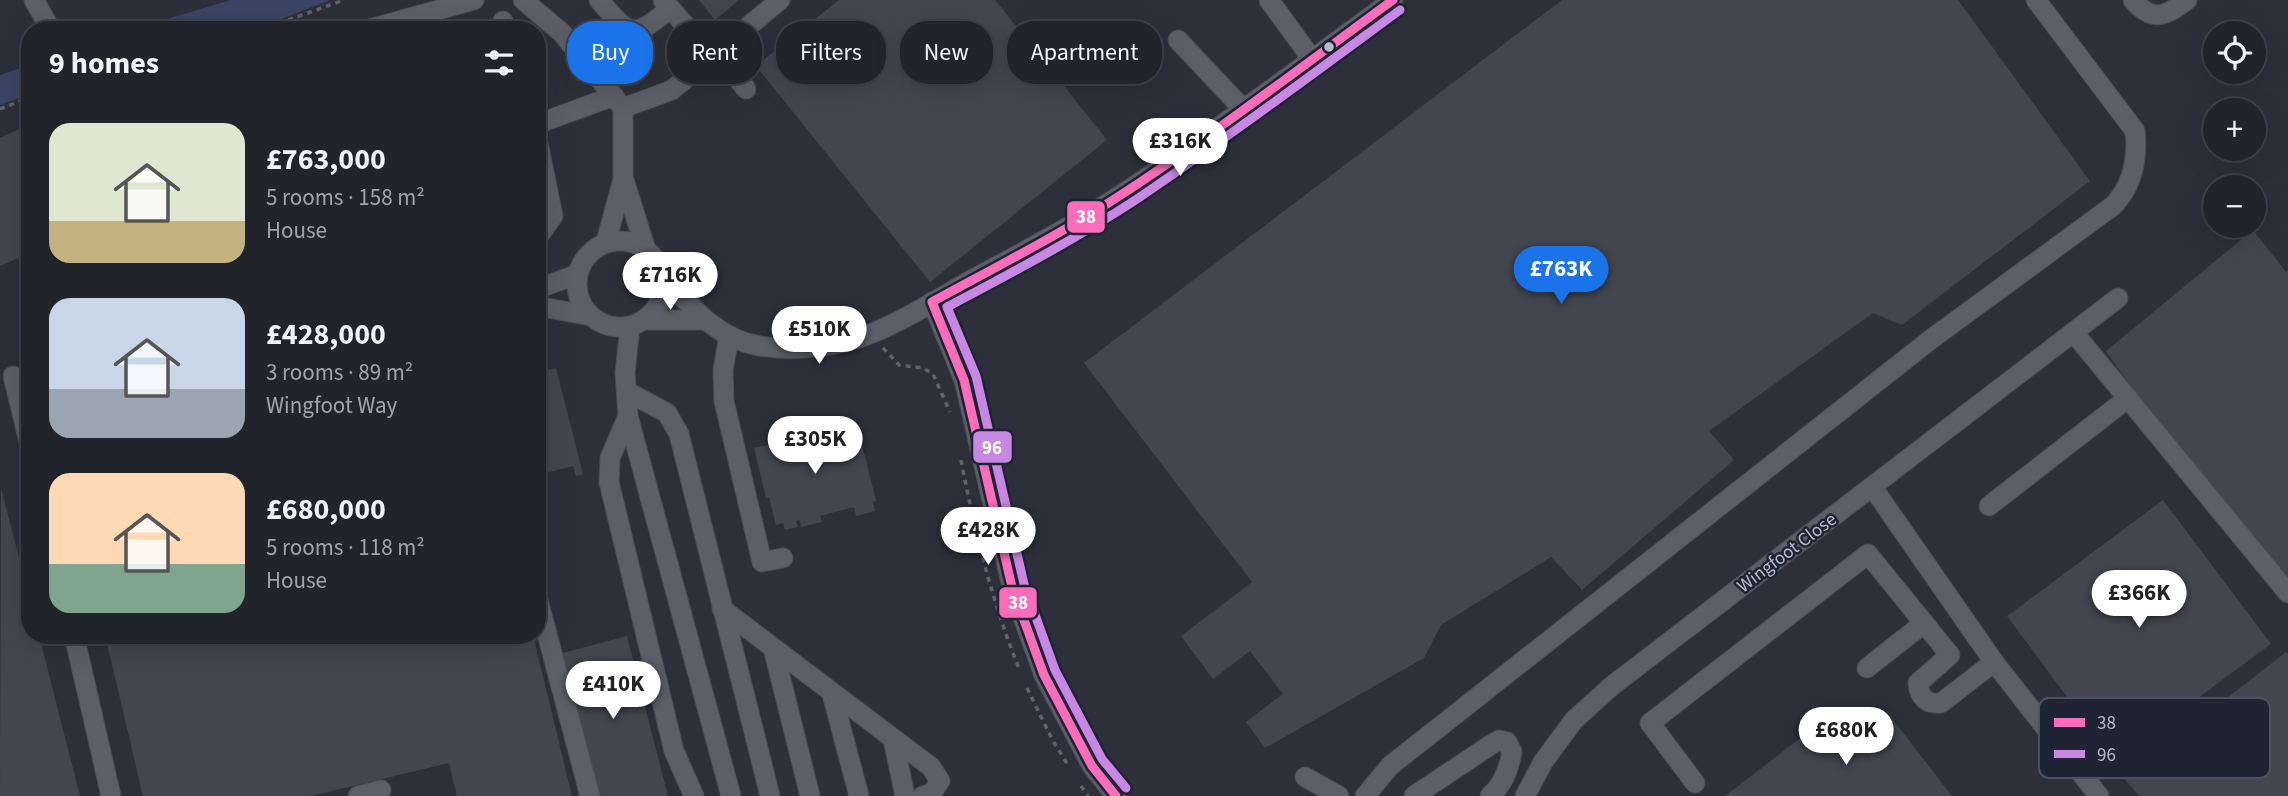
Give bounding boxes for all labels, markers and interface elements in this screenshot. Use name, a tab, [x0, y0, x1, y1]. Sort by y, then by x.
chip: Buy	[567, 21, 653, 84]
chip: Rent	[667, 21, 762, 84]
chip: Filters	[776, 21, 886, 84]
chip: New	[900, 21, 993, 84]
chip: Apartment	[1007, 21, 1162, 84]
map controls	[2203, 21, 2266, 238]
button: locate	[2203, 21, 2266, 84]
unlabelled marker	[1322, 40, 1336, 54]
text: 9 homes	[49, 42, 159, 85]
icon: filters	[480, 44, 518, 82]
button: +	[2203, 98, 2266, 161]
pin: £316K	[1131, 118, 1229, 178]
text: £316K	[1149, 124, 1211, 157]
text: £763,000	[266, 138, 386, 181]
icon: home	[105, 151, 189, 235]
button: −	[2203, 175, 2266, 238]
text: 5 rooms · 158 m²	[266, 181, 425, 214]
line badge: 38	[1066, 200, 1106, 234]
text: 38	[1076, 204, 1096, 231]
text: House	[266, 214, 327, 247]
pin: £763K	[1512, 246, 1610, 306]
pin: £716K	[621, 252, 719, 312]
text: £763K	[1530, 252, 1592, 285]
text: £716K	[639, 258, 701, 291]
pin: £510K	[770, 306, 868, 366]
text: £510K	[788, 312, 850, 345]
text: £428,000	[266, 313, 386, 356]
icon: home	[105, 326, 189, 410]
text: 3 rooms · 89 m²	[266, 356, 413, 389]
text: Wingfoot Way	[266, 389, 397, 422]
pin: £305K	[766, 416, 864, 476]
text: £305K	[784, 422, 846, 455]
line badge: 96	[972, 430, 1013, 464]
text: 96	[982, 435, 1002, 462]
text: £680,000	[266, 488, 386, 531]
icon: home	[105, 501, 189, 585]
street label: Wingfoot Close	[1731, 506, 1843, 600]
pin: £428K	[939, 508, 1037, 567]
text: £428K	[957, 513, 1019, 546]
text: 5 rooms · 118 m²	[266, 531, 425, 564]
text: House	[266, 564, 327, 597]
pin: £366K	[2090, 570, 2188, 630]
text: £366K	[2108, 576, 2170, 609]
line badge: 38	[998, 586, 1038, 619]
text: 38	[1008, 590, 1028, 617]
pin: £410K	[564, 662, 662, 721]
text: £410K	[582, 667, 644, 700]
legend	[2039, 698, 2270, 778]
pin: £680K	[1797, 708, 1895, 767]
text: 38	[2097, 710, 2116, 737]
text: £680K	[1815, 713, 1877, 746]
text: 96	[2097, 742, 2116, 769]

